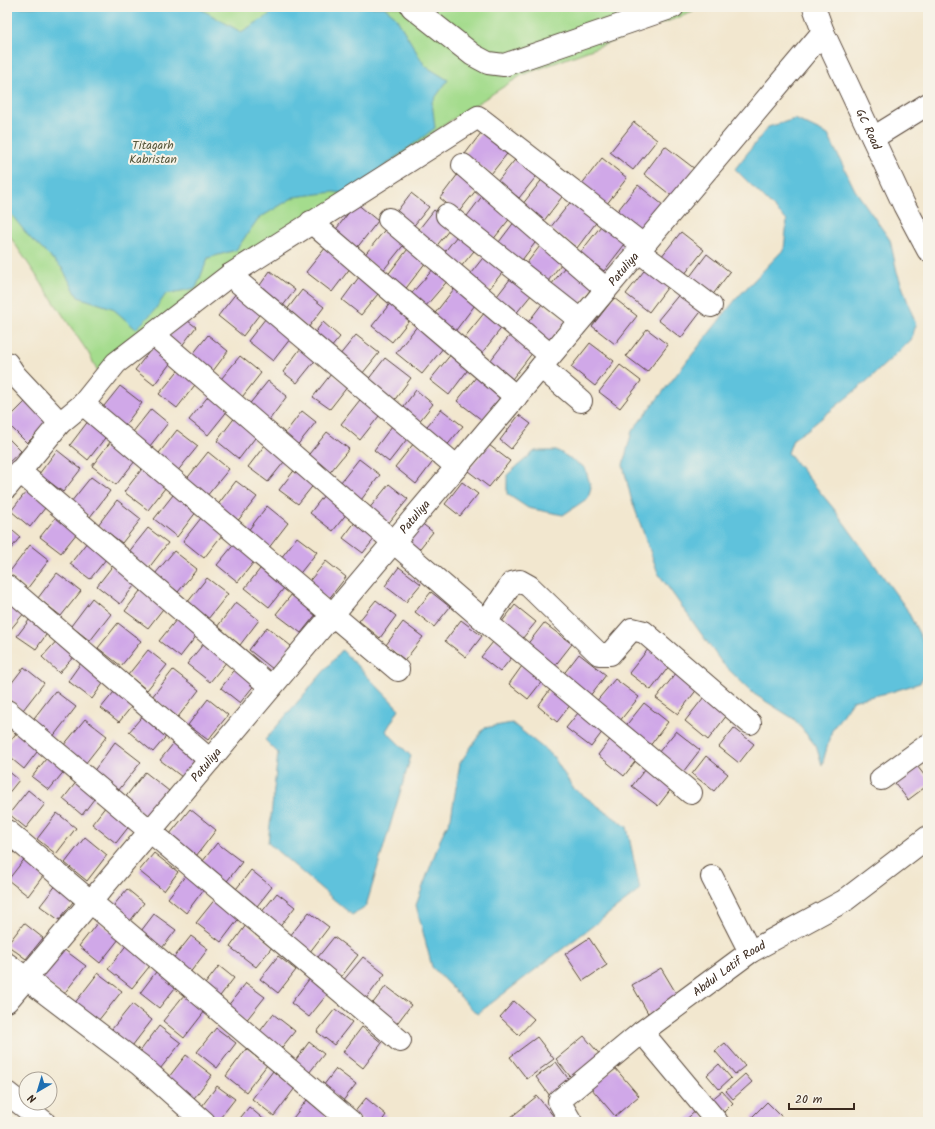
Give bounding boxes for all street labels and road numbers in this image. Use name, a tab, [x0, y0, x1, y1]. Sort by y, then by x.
street label: GC Road	[851, 106, 887, 154]
street label: Patuliya	[603, 247, 644, 290]
street label: Patuliya	[395, 495, 435, 538]
street label: Patuliya	[186, 743, 226, 786]
street label: Abdul Latif Road	[688, 935, 770, 1001]

